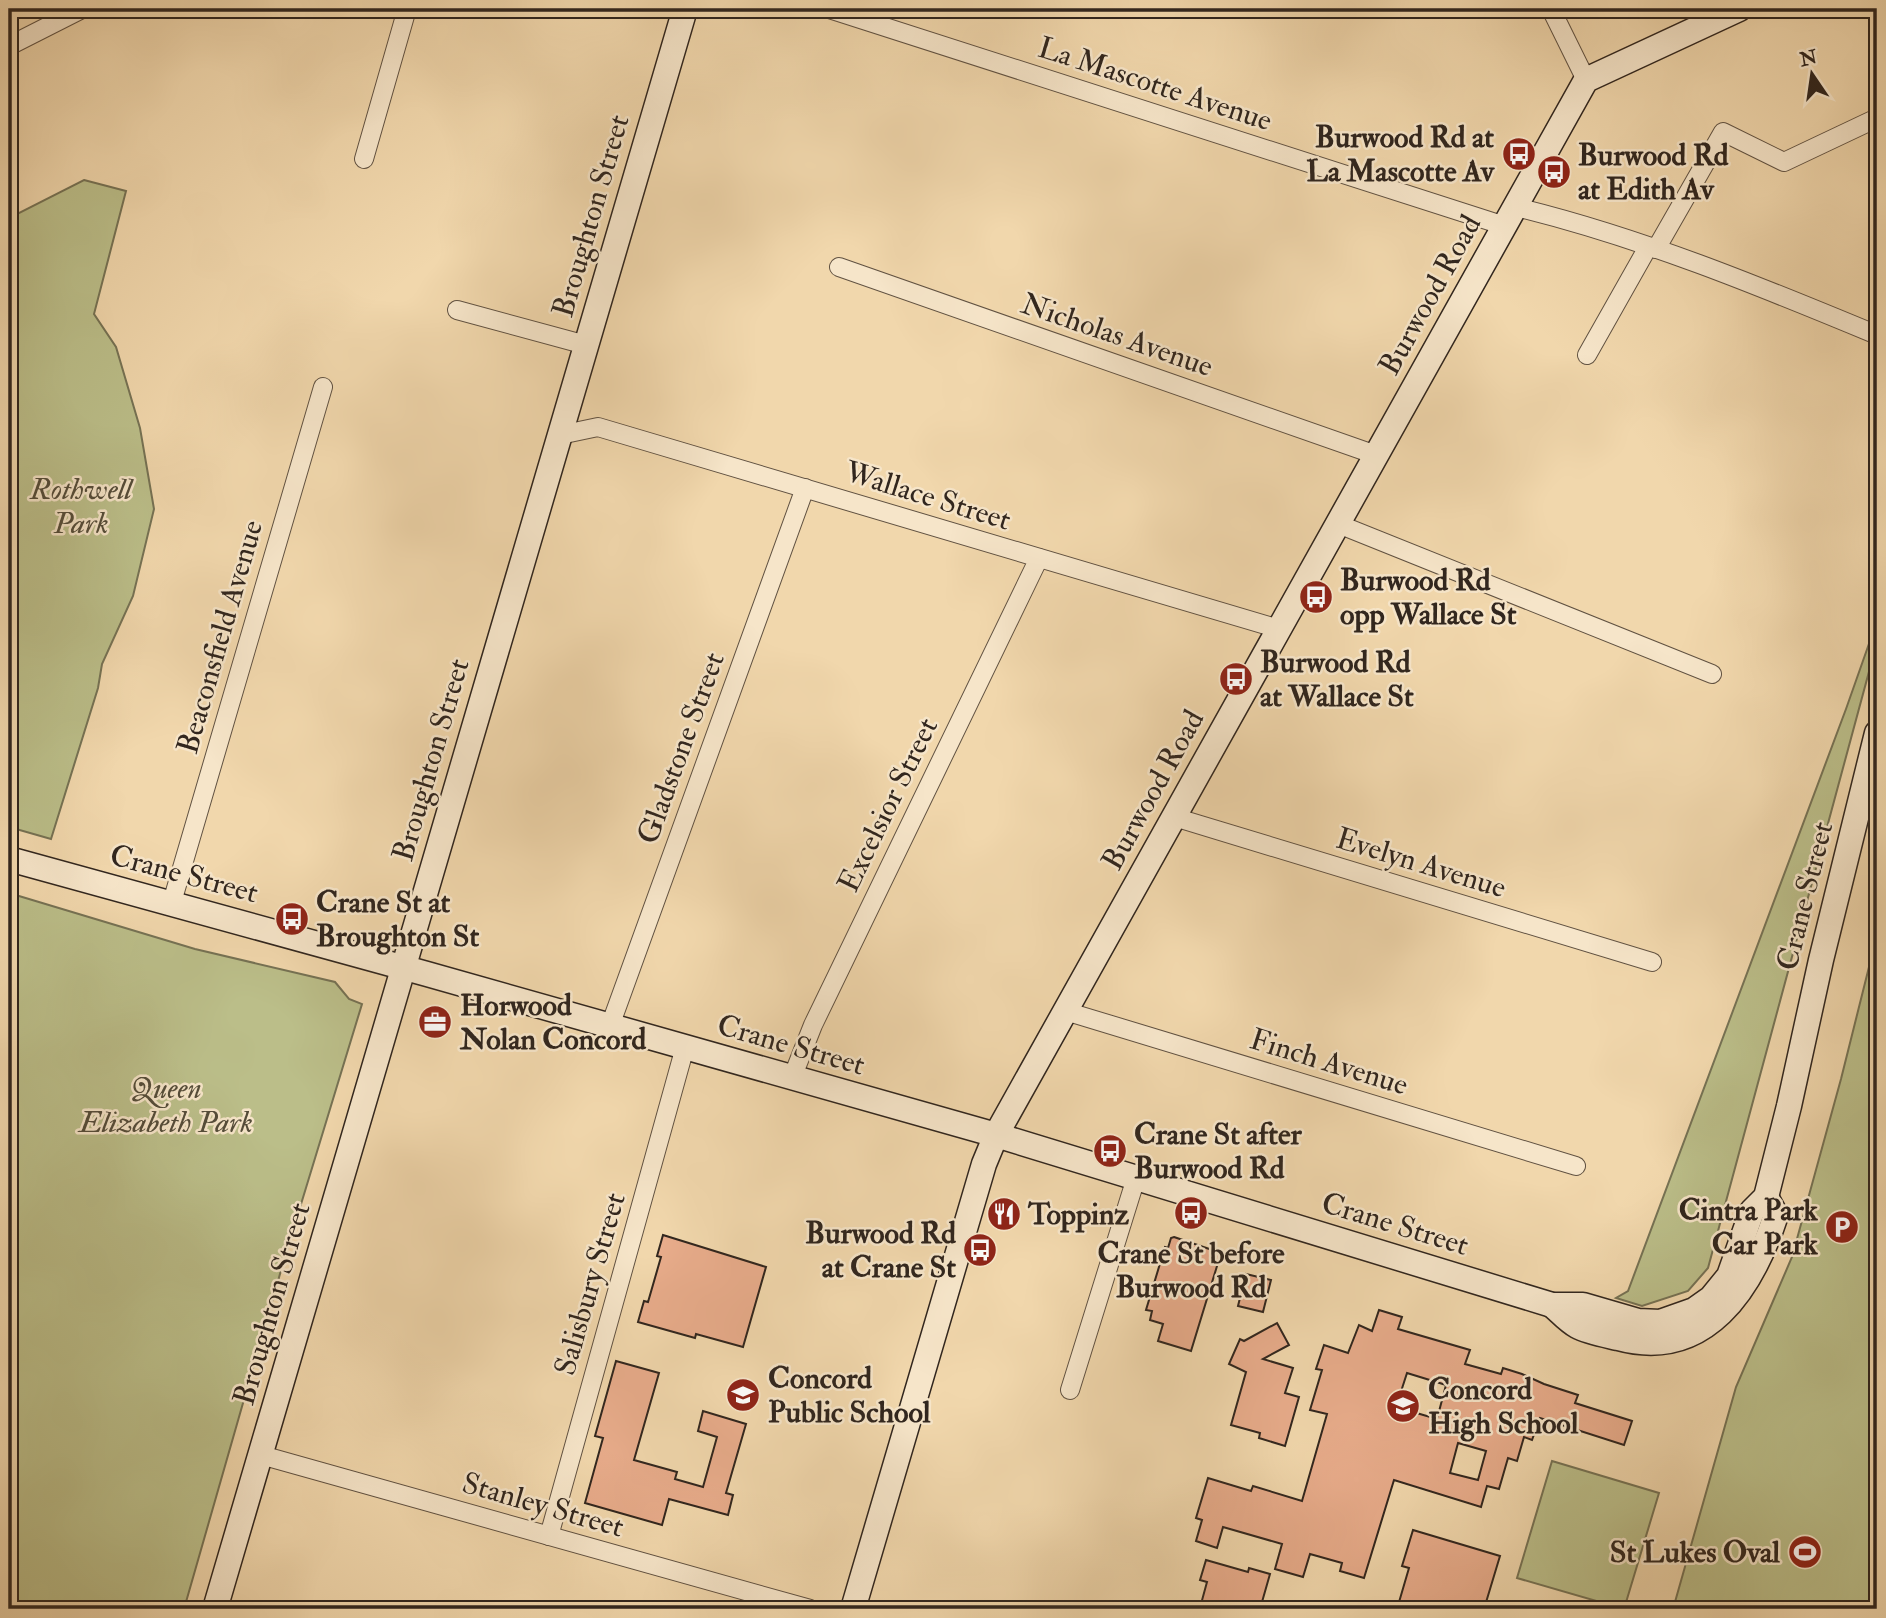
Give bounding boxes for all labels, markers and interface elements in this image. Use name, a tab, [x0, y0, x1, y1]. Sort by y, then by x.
street label: La Mascotte Avenue	[1034, 29, 1276, 139]
north arrow	[1778, 38, 1848, 108]
text: N	[1796, 45, 1820, 72]
street label: Broughton Street	[544, 110, 638, 322]
place label: Burwood Rd at La Mascotte Av	[1306, 119, 1495, 190]
bus stop icon: Burwood Rd at La Mascotte Av	[1500, 135, 1538, 173]
place label: Burwood Rd at Edith Av	[1578, 137, 1729, 208]
bus stop icon: Burwood Rd at Edith Av	[1535, 153, 1573, 191]
street label: Burwood Road	[1371, 208, 1489, 382]
street label: Nicholas Avenue	[1016, 285, 1218, 385]
street label: Wallace Street	[840, 453, 1016, 539]
park label: Rothwell Park	[29, 471, 135, 542]
street label: Beaconsfield Avenue	[169, 516, 271, 758]
place label: Burwood Rd opp Wallace St	[1340, 562, 1517, 633]
bus stop icon: Burwood Rd opp Wallace St	[1297, 578, 1335, 616]
place label: Burwood Rd at Wallace St	[1260, 644, 1414, 715]
street label: Gladstone Street	[629, 647, 733, 849]
street label: Broughton Street	[384, 654, 478, 866]
bus stop icon: Burwood Rd at Wallace St	[1217, 660, 1255, 698]
street label: Burwood Road	[1094, 703, 1212, 877]
street label: Excelsior Street	[830, 712, 946, 898]
street label: Crane Street	[1769, 818, 1841, 974]
street label: Evelyn Avenue	[1332, 820, 1510, 906]
street label: Crane Street	[106, 836, 262, 912]
place label: Crane St at Broughton St	[316, 884, 479, 955]
bus stop icon: Crane St at Broughton St	[273, 900, 311, 938]
place label: Horwood Nolan Concord	[459, 987, 647, 1058]
office icon: Horwood Nolan Concord	[416, 1003, 454, 1041]
street label: Crane Street	[713, 1006, 869, 1084]
street label: Finch Avenue	[1246, 1020, 1412, 1104]
park label: Queen Elizabeth Park	[77, 1070, 253, 1141]
place label: Crane St after Burwood Rd	[1134, 1116, 1303, 1187]
bus stop icon: Crane St after Burwood Rd	[1091, 1132, 1129, 1170]
street label: Crane Street	[1317, 1184, 1473, 1264]
street label: Salisbury Street	[546, 1188, 634, 1380]
place label: Cintra Park Car Park	[1679, 1192, 1819, 1263]
bus stop icon: Crane St before Burwood Rd	[1172, 1194, 1210, 1232]
restaurant icon: Toppinz	[985, 1195, 1023, 1233]
place label: Toppinz	[1027, 1196, 1129, 1233]
street label: Broughton Street	[225, 1198, 319, 1410]
parking icon: Cintra Park Car Park	[1823, 1208, 1861, 1246]
place label: Burwood Rd at Crane St	[805, 1215, 956, 1286]
bus stop icon: Burwood Rd at Crane St	[961, 1231, 999, 1269]
place label: Crane St before Burwood Rd	[1097, 1235, 1285, 1306]
place label: Concord Public School	[768, 1360, 931, 1431]
place label: Concord High School	[1428, 1371, 1579, 1442]
school or university icon: Concord Public School	[724, 1376, 762, 1414]
school or university icon: Concord High School	[1384, 1387, 1422, 1425]
street label: Stanley Street	[458, 1464, 628, 1546]
sports icon: St Lukes Oval	[1786, 1533, 1824, 1571]
place label: St Lukes Oval	[1610, 1534, 1780, 1571]

